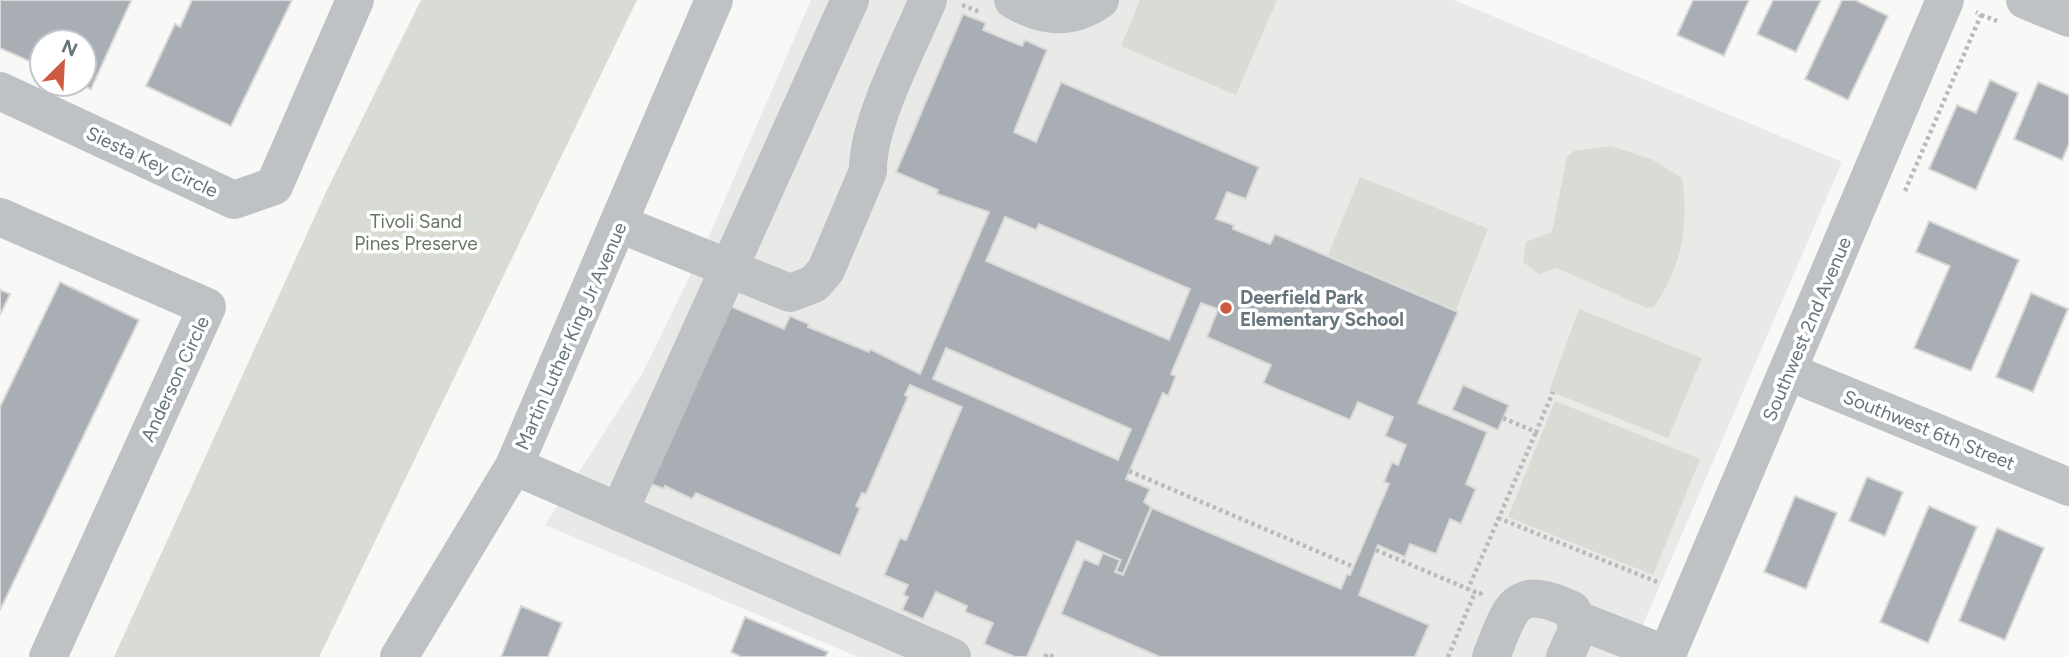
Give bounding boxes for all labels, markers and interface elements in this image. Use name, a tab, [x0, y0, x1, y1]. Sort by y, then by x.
north arrow	[28, 28, 98, 98]
text: N	[58, 34, 81, 61]
street label: Siesta Key Circle	[83, 121, 221, 203]
park label: Tivoli Sand Pines Preserve	[354, 210, 478, 255]
street label: Martin Luther King Jr Avenue	[510, 219, 632, 453]
street label: Southwest 2nd Avenue	[1758, 233, 1856, 425]
place label: Deerfield Park Elementary School	[1240, 286, 1404, 331]
marker: Deerfield Park Elementary School	[1218, 300, 1234, 316]
street label: Anderson Circle	[136, 313, 214, 445]
street label: Southwest 6th Street	[1840, 385, 2018, 475]

